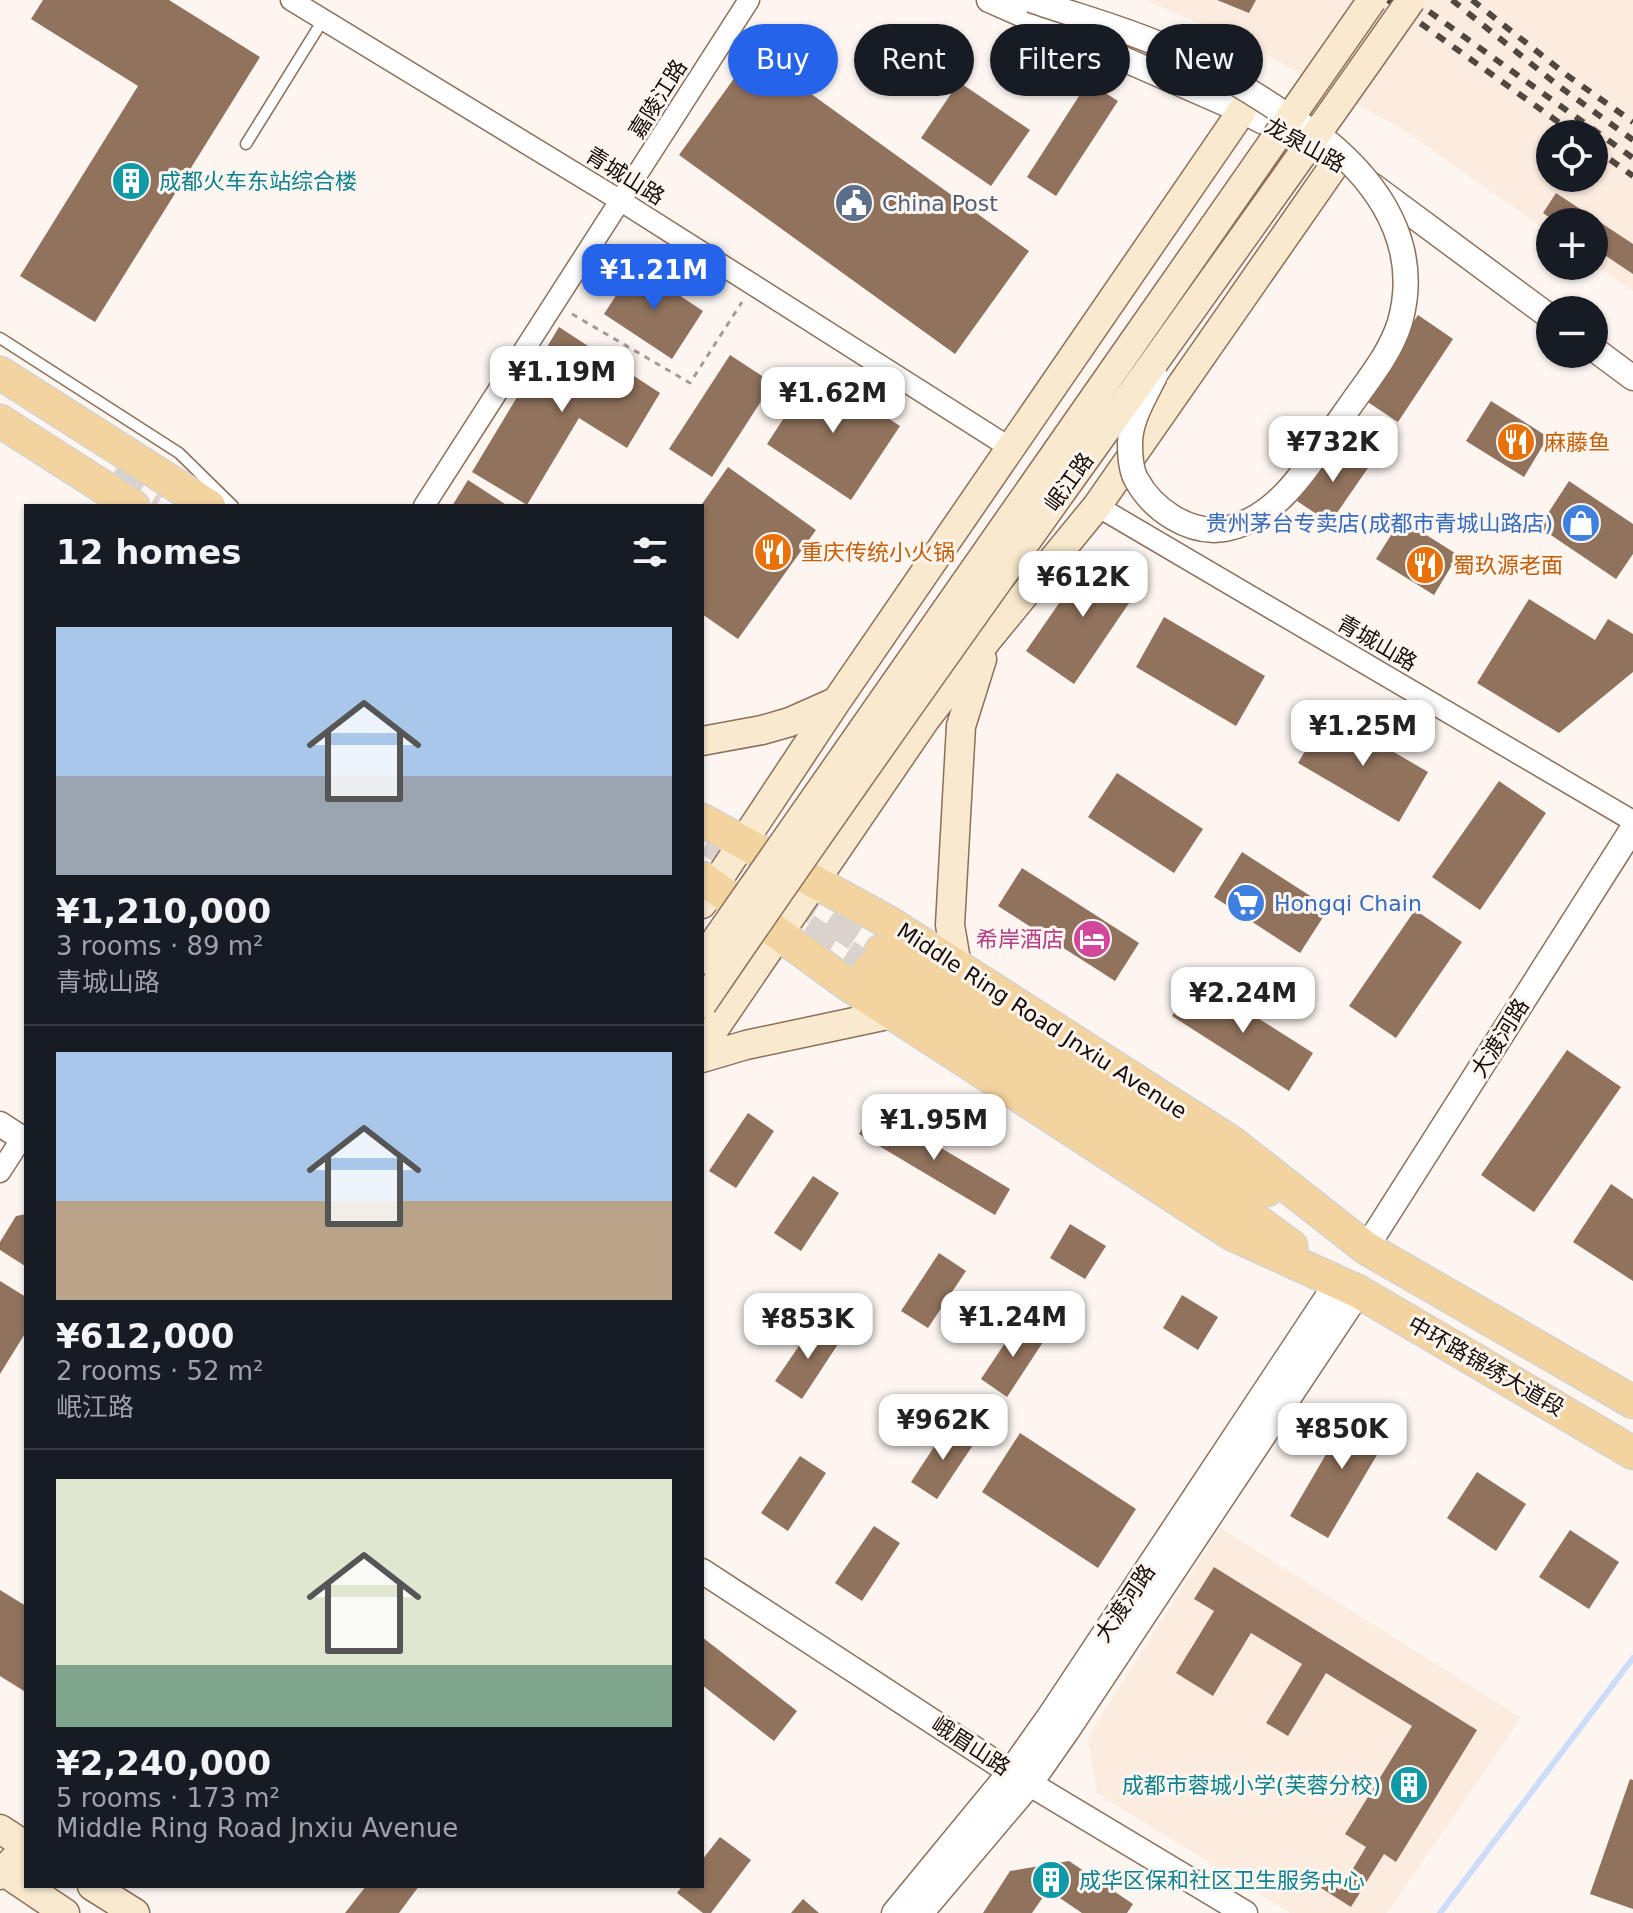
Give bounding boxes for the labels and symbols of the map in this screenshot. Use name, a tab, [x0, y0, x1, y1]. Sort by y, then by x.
street label: 嘉陵江路	[624, 55, 692, 143]
street label: 龙泉山路	[1260, 113, 1350, 177]
street label: 青城山路	[581, 142, 669, 210]
building icon: 成都火车东站综合楼	[110, 160, 152, 202]
place label: 成都火车东站综合楼	[159, 169, 357, 194]
public building icon: China Post	[833, 182, 875, 224]
place label: China Post	[882, 191, 998, 216]
pin: ¥1.21M	[589, 244, 719, 312]
pin: ¥1.19M	[497, 346, 627, 414]
pin: ¥1.62M	[768, 367, 898, 435]
pin: ¥732K	[1277, 416, 1389, 484]
restaurant icon: 麻藤鱼	[1495, 421, 1537, 463]
place label: 麻藤鱼	[1544, 430, 1610, 455]
street label: 岷江路	[1039, 448, 1099, 516]
shop icon: 贵州茅台专卖店(成都市青城山路店)	[1560, 502, 1602, 544]
place label: 贵州茅台专卖店(成都市青城山路店)	[1206, 511, 1553, 536]
restaurant icon: 重庆传统小火锅	[752, 531, 794, 573]
place label: 重庆传统小火锅	[801, 540, 955, 565]
restaurant icon: 蜀玖源老面	[1404, 544, 1446, 586]
pin: ¥612K	[1027, 551, 1139, 619]
place label: 蜀玖源老面	[1453, 553, 1563, 578]
street label: 青城山路	[1333, 610, 1421, 676]
pin: ¥1.25M	[1298, 700, 1428, 768]
supermarket icon: Hongqi Chain	[1225, 882, 1267, 924]
place label: Hongqi Chain	[1274, 891, 1422, 916]
street label: Middle Ring Road Jnxiu Avenue	[892, 918, 1192, 1124]
hotel icon: 希岸酒店	[1071, 918, 1113, 960]
place label: 希岸酒店	[976, 927, 1064, 952]
pin: ¥2.24M	[1178, 967, 1308, 1035]
street label: 大渡河路	[1466, 994, 1534, 1082]
pin: ¥1.95M	[869, 1094, 999, 1162]
pin: ¥1.24M	[948, 1291, 1078, 1359]
pin: ¥853K	[752, 1293, 864, 1361]
street label: 中环路锦绣大道段	[1404, 1311, 1568, 1421]
pin: ¥962K	[887, 1394, 999, 1462]
pin: ¥850K	[1286, 1403, 1398, 1471]
street label: 大渡河路	[1090, 1560, 1160, 1646]
street label: 峨眉山路	[927, 1712, 1015, 1780]
building icon: 成都市蓉城小学(芙蓉分校)	[1388, 1764, 1430, 1806]
place label: 成都市蓉城小学(芙蓉分校)	[1122, 1773, 1381, 1798]
building icon: 成华区保和社区卫生服务中心	[1030, 1859, 1072, 1901]
place label: 成华区保和社区卫生服务中心	[1079, 1868, 1365, 1893]

